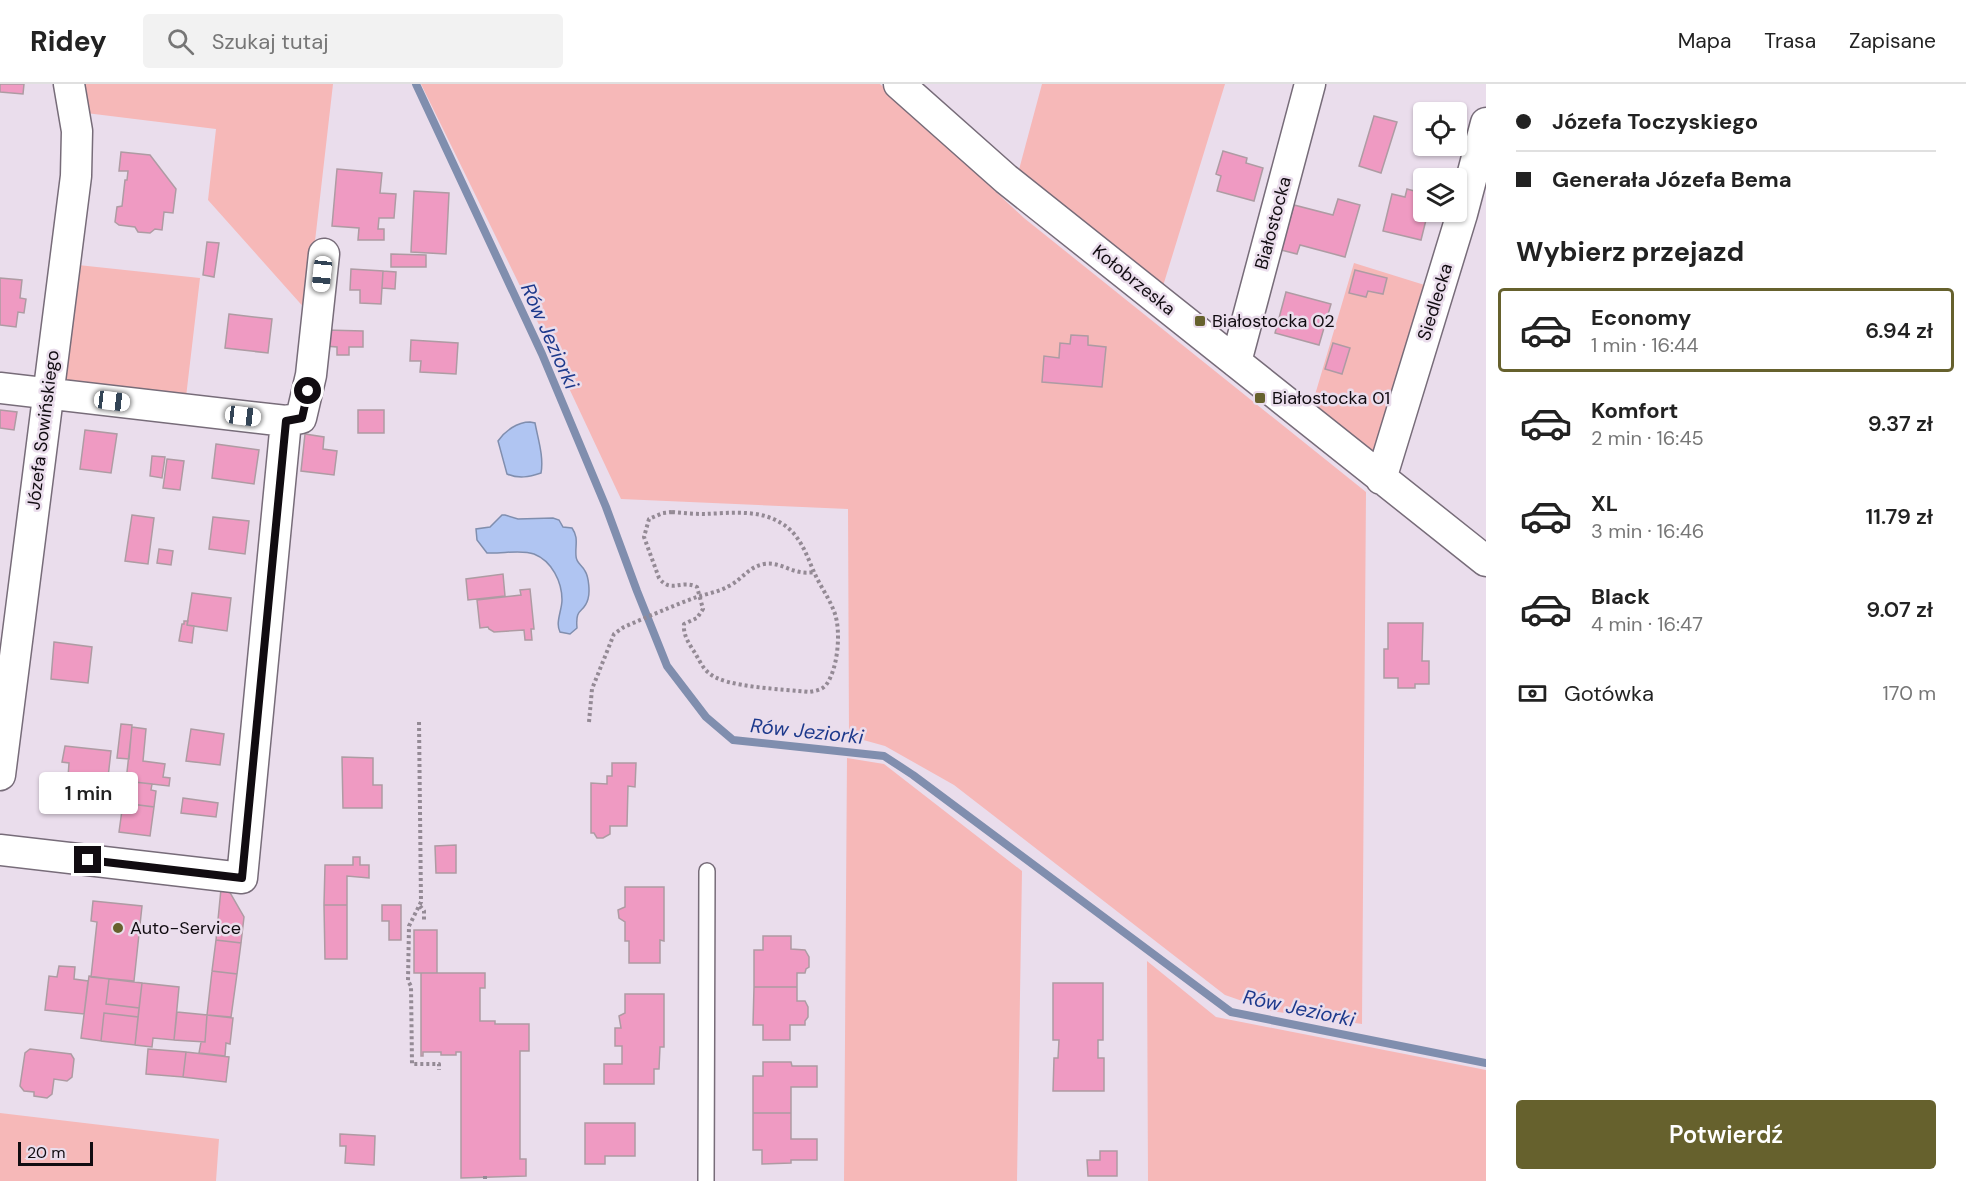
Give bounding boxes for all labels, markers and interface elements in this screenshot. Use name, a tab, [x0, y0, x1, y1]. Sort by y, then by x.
search box	[143, 14, 563, 68]
text: Ridey	[30, 23, 107, 60]
icon: search	[164, 25, 197, 58]
text: Szukaj tutaj	[212, 27, 329, 56]
text: Mapa	[1678, 27, 1731, 55]
text: Trasa	[1764, 27, 1816, 55]
text: Zapisane	[1849, 27, 1936, 55]
map controls	[1413, 102, 1467, 222]
button: locate	[1413, 102, 1467, 156]
text: Józefa Toczyskiego	[1552, 107, 1758, 136]
text: Generała Józefa Bema	[1552, 165, 1792, 194]
button: layers	[1413, 168, 1467, 222]
street label: Białostocka	[1249, 174, 1297, 272]
text: Wybierz przejazd	[1516, 234, 1744, 269]
street label: Kołobrzeska	[1088, 239, 1180, 321]
car	[311, 255, 333, 293]
street label: Siedlecka	[1412, 260, 1458, 344]
water label: Rów Jeziorki	[515, 279, 585, 394]
icon: car	[1519, 303, 1573, 357]
text: Economy	[1591, 303, 1691, 332]
place label: Białostocka 02	[1212, 309, 1335, 333]
marker: Białostocka 02	[1193, 314, 1207, 328]
text: 6.94 zł	[1865, 316, 1933, 345]
text: 1 min · 16:44	[1591, 332, 1698, 358]
street label: Józefa Sowińskiego	[21, 349, 65, 511]
route start	[294, 377, 321, 404]
place label: Białostocka 01	[1272, 386, 1390, 410]
car	[93, 390, 131, 412]
marker: Białostocka 01	[1253, 391, 1267, 405]
icon: car	[1519, 396, 1573, 450]
text: Komfort	[1591, 396, 1678, 425]
car	[224, 405, 262, 427]
text: 9.37 zł	[1868, 409, 1933, 438]
text: 2 min · 16:45	[1591, 425, 1704, 451]
icon: car	[1519, 489, 1573, 543]
text: XL	[1591, 489, 1618, 518]
text: 11.79 zł	[1866, 502, 1933, 531]
text: 3 min · 16:46	[1591, 518, 1704, 544]
icon: car	[1519, 582, 1573, 636]
text: Black	[1591, 582, 1650, 611]
text: 9.07 zł	[1866, 595, 1933, 624]
text: 4 min · 16:47	[1591, 611, 1703, 637]
icon: cash	[1516, 677, 1549, 710]
text: Gotówka	[1564, 679, 1654, 708]
text: 170 m	[1883, 680, 1936, 706]
water label: Rów Jeziorki	[749, 712, 866, 750]
callout: 1 min	[38, 773, 138, 815]
text: 1 min	[65, 780, 112, 806]
route end	[74, 846, 101, 873]
place label: Auto-Service	[130, 916, 241, 940]
marker: Auto-Service	[111, 921, 125, 935]
water label: Rów Jeziorki	[1241, 983, 1358, 1033]
button: Potwierdź	[1516, 1100, 1936, 1169]
scale bar	[18, 1139, 93, 1166]
text: 20 m	[27, 1142, 66, 1163]

